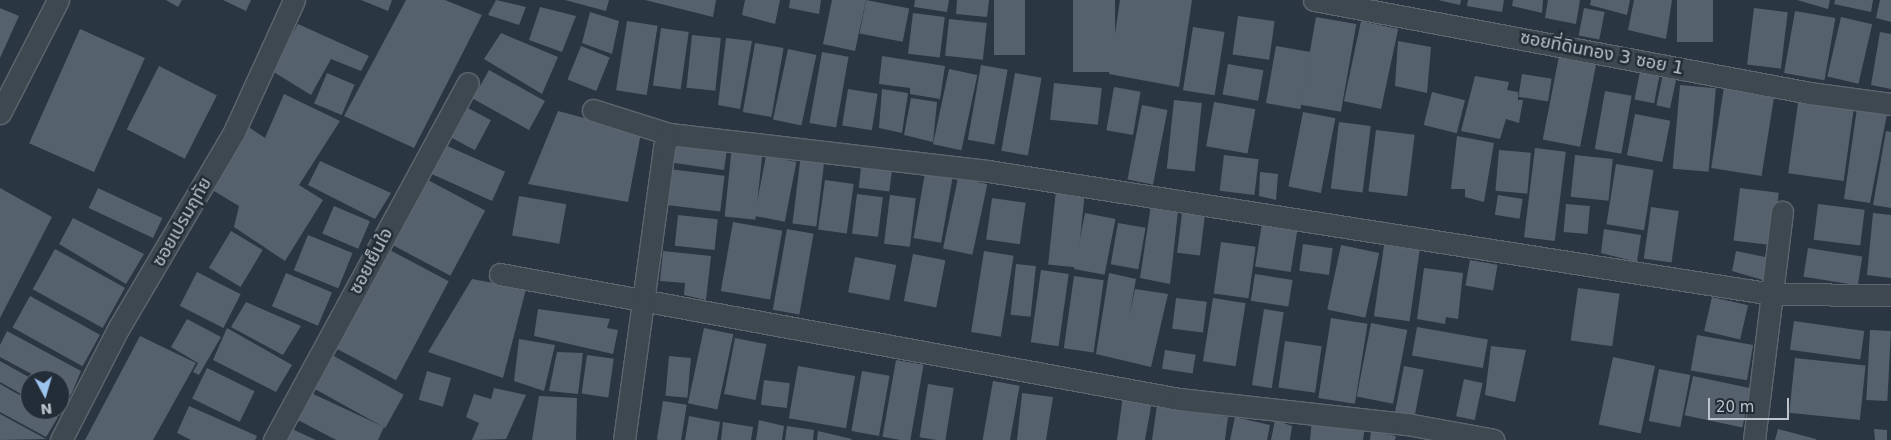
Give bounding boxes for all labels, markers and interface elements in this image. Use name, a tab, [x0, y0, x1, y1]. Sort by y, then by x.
street label: ซอยที่ดินทอง 3 ซอย 1	[1518, 27, 1686, 79]
street label: ซอยเปรมฤทัย	[148, 174, 216, 270]
street label: ซอยเย็นใจ	[345, 224, 397, 298]
north arrow	[20, 370, 70, 420]
scale bar	[1711, 388, 1792, 420]
text: 20 m	[1716, 398, 1754, 416]
text: N	[40, 400, 53, 417]

